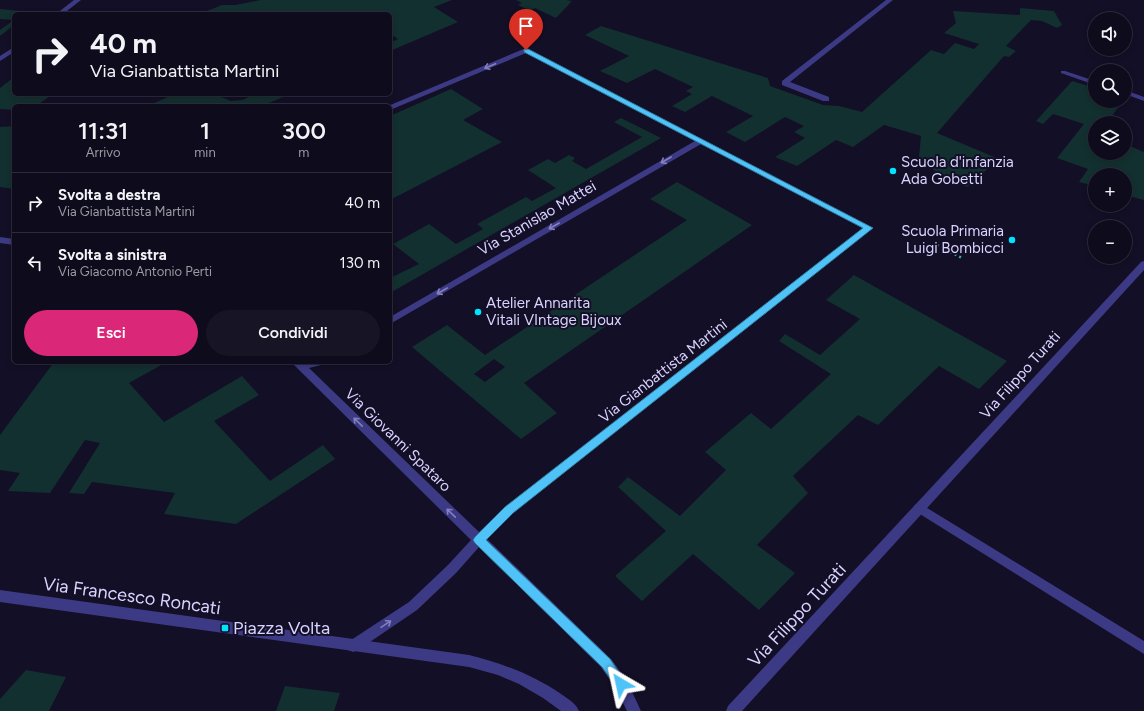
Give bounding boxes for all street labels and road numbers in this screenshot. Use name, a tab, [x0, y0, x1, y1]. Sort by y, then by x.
street label: Via Stanislao Mattei	[475, 177, 599, 259]
street label: Via Gianbattista Martini	[595, 315, 731, 427]
street label: Via Filippo Turati	[976, 328, 1064, 422]
street label: Via Giovanni Spataro	[341, 385, 455, 496]
street label: Via Filippo Turati	[743, 559, 851, 671]
street label: Via Francesco Roncati	[42, 573, 222, 619]

